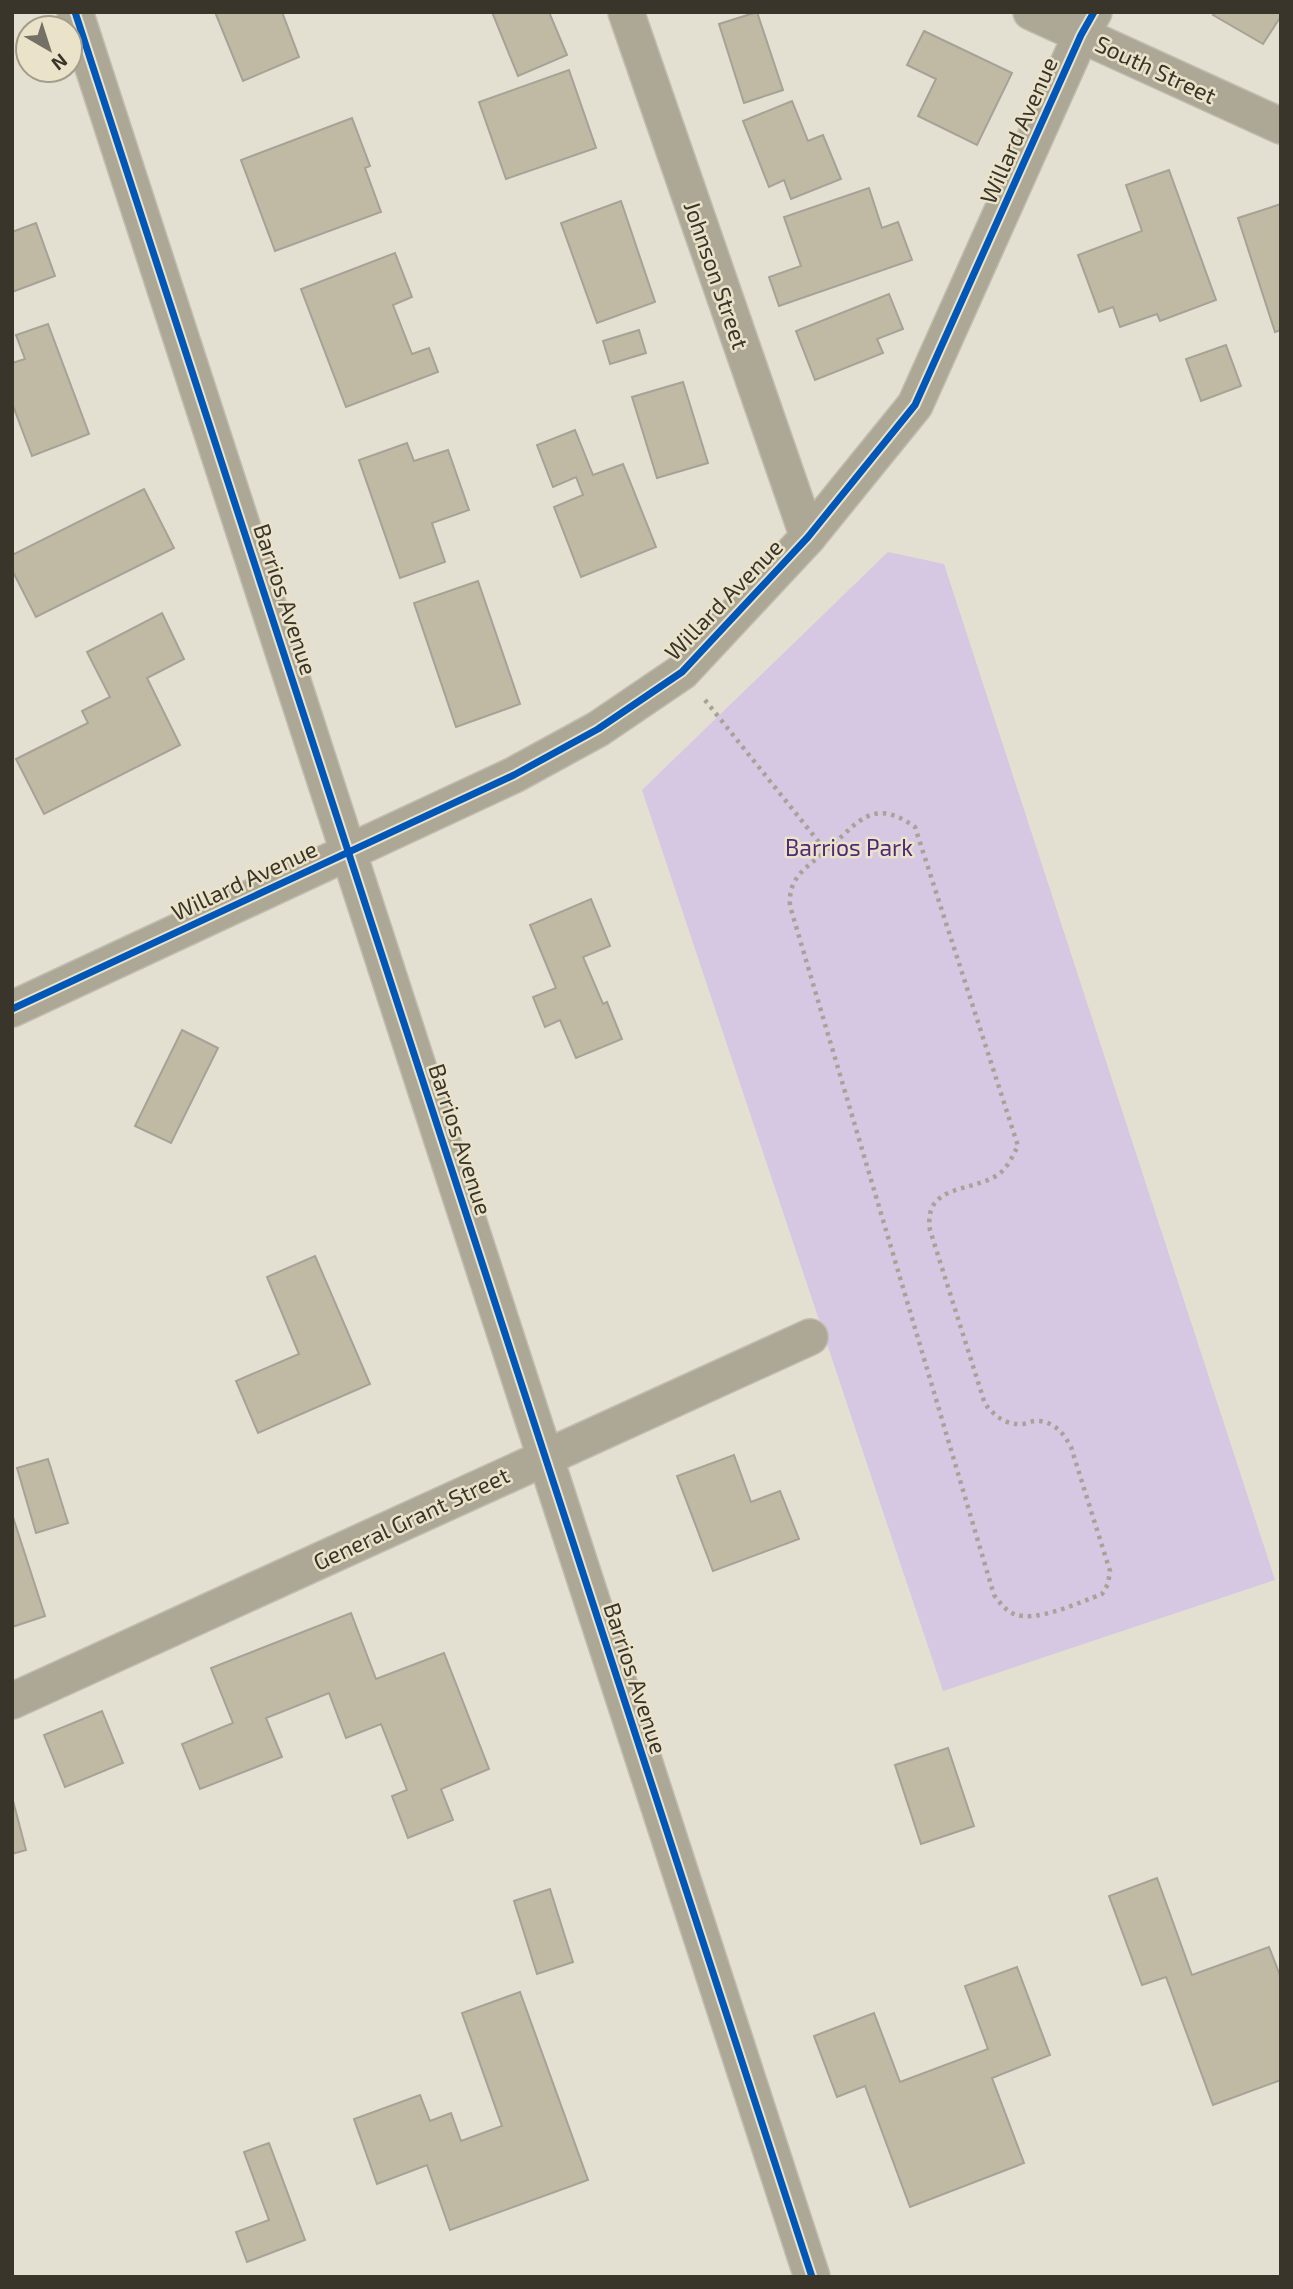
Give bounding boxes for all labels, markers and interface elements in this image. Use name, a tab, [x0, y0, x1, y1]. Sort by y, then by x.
north arrow	[14, 14, 84, 84]
street label: South Street	[1091, 29, 1221, 109]
text: N	[47, 49, 73, 76]
street label: Willard Avenue	[973, 52, 1063, 208]
street label: Johnson Street	[679, 197, 756, 353]
street label: Barrios Avenue	[248, 520, 324, 678]
street label: Willard Avenue	[658, 533, 788, 665]
park label: Barrios Park	[785, 833, 913, 861]
street label: Willard Avenue	[167, 834, 321, 926]
street label: Barrios Avenue	[423, 1060, 499, 1218]
street label: General Grant Street	[308, 1460, 514, 1576]
street label: Barrios Avenue	[598, 1599, 674, 1757]

